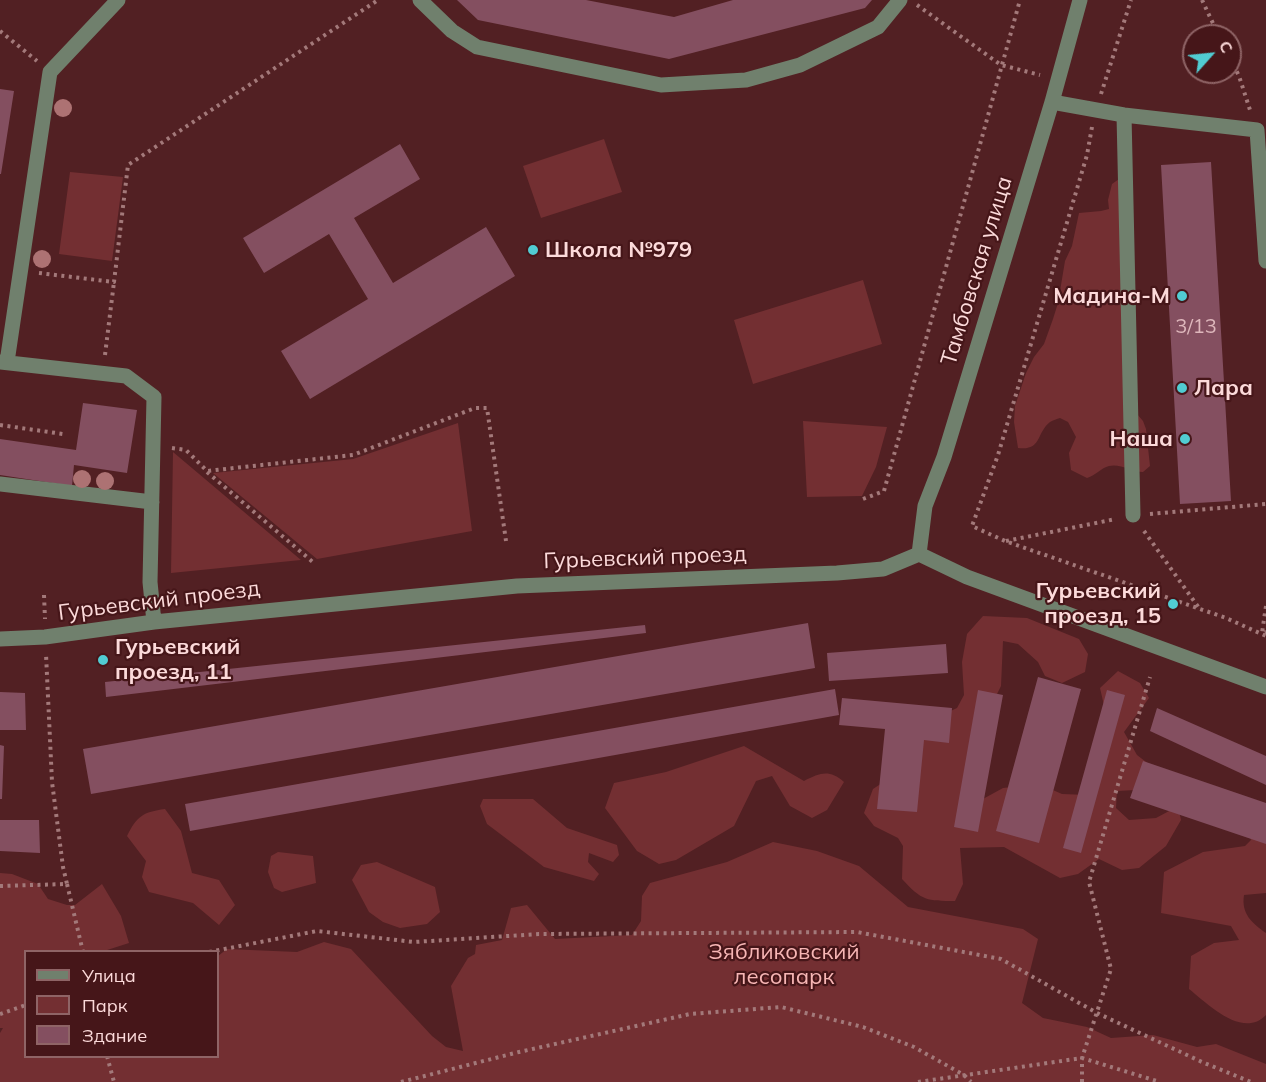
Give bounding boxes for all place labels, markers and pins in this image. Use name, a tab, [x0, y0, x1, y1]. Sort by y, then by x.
place label: Школа №979	[545, 237, 692, 263]
marker: Школа №979	[526, 243, 540, 257]
place label: Мадина-М	[1053, 283, 1170, 309]
marker: Мадина-М	[1175, 289, 1189, 303]
place label: Лара	[1194, 375, 1253, 401]
marker: Лара	[1175, 381, 1189, 395]
place label: Наша	[1109, 426, 1173, 452]
marker: Наша	[1178, 432, 1192, 446]
place label: Гурьевский проезд, 15	[1036, 578, 1161, 630]
marker: Гурьевский проезд, 15	[1166, 597, 1180, 611]
place label: Гурьевский проезд, 11	[115, 634, 240, 686]
marker: Гурьевский проезд, 11	[96, 653, 110, 667]

